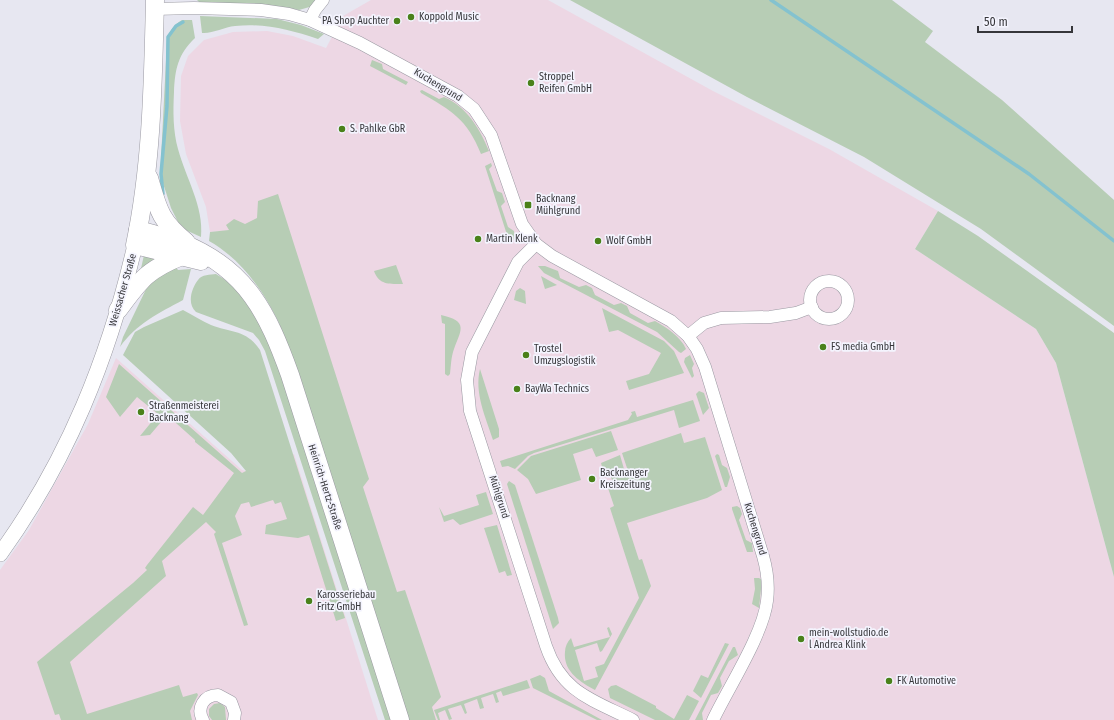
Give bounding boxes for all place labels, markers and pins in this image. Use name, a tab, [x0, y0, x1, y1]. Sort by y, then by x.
place label: Koppold Music	[419, 11, 480, 23]
marker: Koppold Music	[406, 12, 416, 22]
place label: PA Shop Auchter	[322, 15, 389, 27]
marker: PA Shop Auchter	[392, 16, 402, 26]
place label: Stroppel Reifen GmbH	[539, 71, 592, 95]
marker: Stroppel Reifen GmbH	[526, 78, 536, 88]
place label: S. Pahlke GbR	[350, 123, 406, 135]
marker: S. Pahlke GbR	[337, 124, 347, 134]
place label: Backnang Mühlgrund	[536, 193, 580, 217]
marker: Backnang Mühlgrund	[523, 200, 533, 210]
place label: Martin Klenk	[486, 233, 538, 245]
marker: Martin Klenk	[473, 234, 483, 244]
place label: Wolf GmbH	[606, 235, 652, 247]
marker: Wolf GmbH	[593, 236, 603, 246]
place label: FS media GmbH	[831, 341, 895, 353]
marker: FS media GmbH	[818, 342, 828, 352]
place label: Trostel Umzugslogistik	[534, 343, 596, 367]
marker: Trostel Umzugslogistik	[521, 350, 531, 360]
place label: BayWa Technics	[525, 383, 589, 395]
marker: BayWa Technics	[512, 384, 522, 394]
place label: Straßenmeisterei Backnang	[149, 400, 219, 424]
marker: Straßenmeisterei Backnang	[136, 407, 146, 417]
place label: Backnanger Kreiszeitung	[600, 467, 650, 491]
marker: Backnanger Kreiszeitung	[587, 474, 597, 484]
place label: Karosseriebau Fritz GmbH	[317, 589, 375, 613]
marker: Karosseriebau Fritz GmbH	[304, 596, 314, 606]
place label: mein-wollstudio.de l Andrea Klink	[809, 627, 888, 651]
marker: mein-wollstudio.de l Andrea Klink	[796, 634, 806, 644]
place label: FK Automotive	[897, 675, 956, 687]
marker: FK Automotive	[884, 676, 894, 686]

